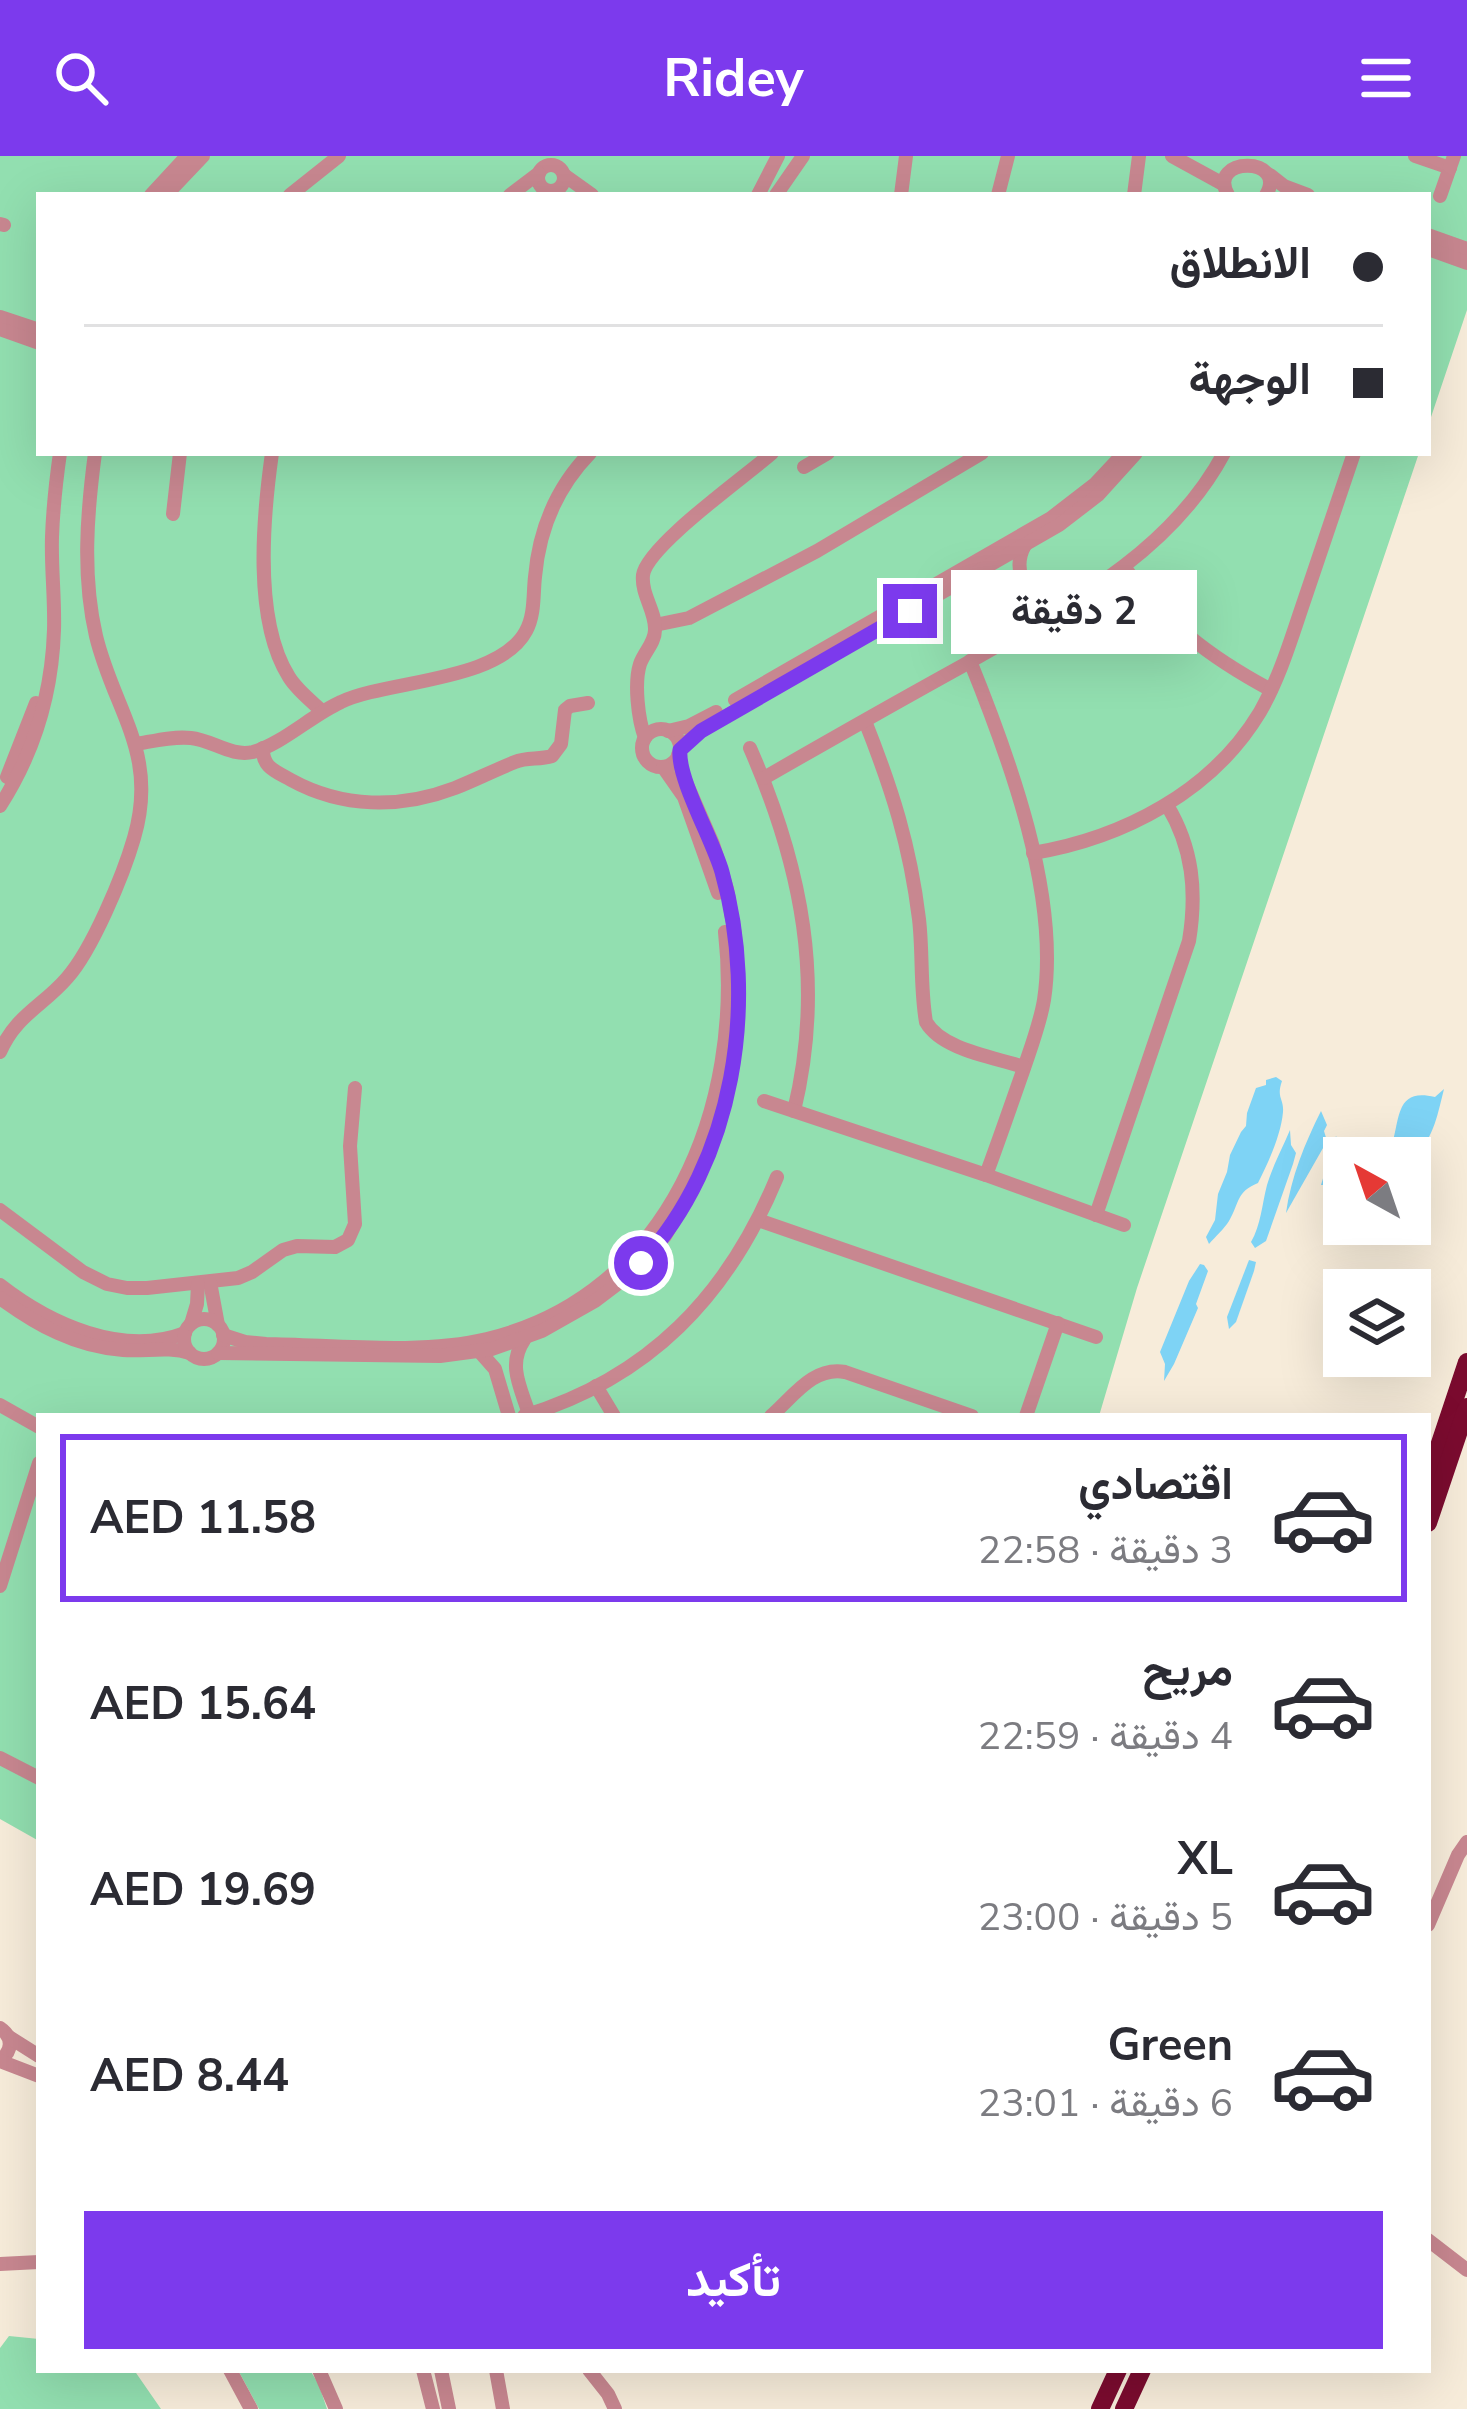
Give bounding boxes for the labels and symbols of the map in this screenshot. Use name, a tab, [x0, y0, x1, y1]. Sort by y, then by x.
callout: 2 دقيقة	[952, 569, 1198, 653]
route end	[883, 584, 937, 638]
north arrow	[1323, 1137, 1431, 1245]
route start	[614, 1236, 668, 1290]

